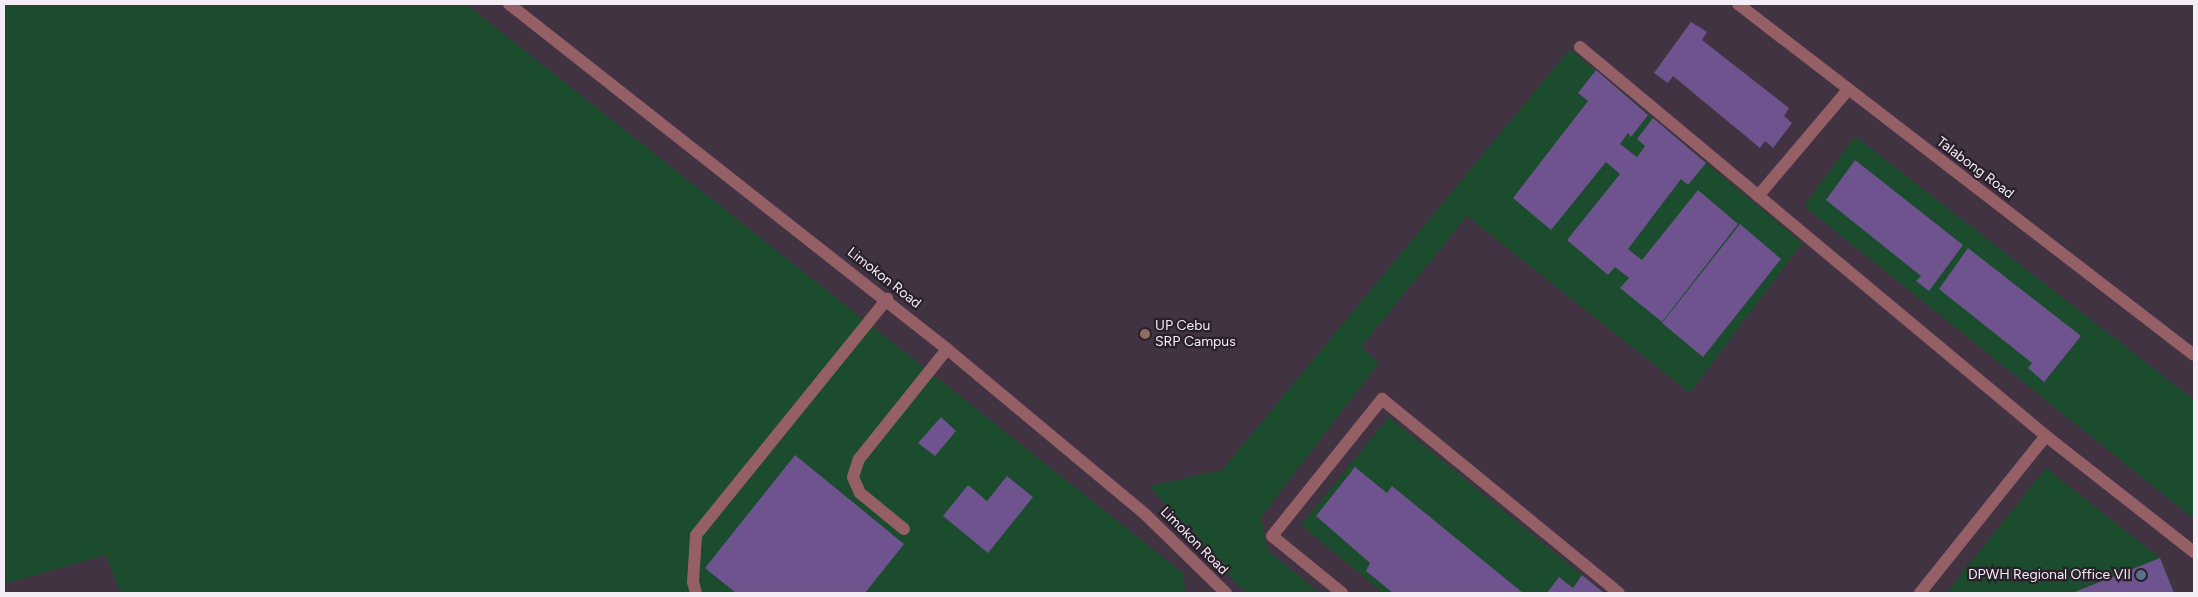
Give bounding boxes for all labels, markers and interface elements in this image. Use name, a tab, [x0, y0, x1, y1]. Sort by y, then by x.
street label: Talabong Road	[1933, 134, 2017, 202]
street label: Limokon Road	[844, 244, 924, 312]
place label: UP Cebu SRP Campus	[1155, 318, 1236, 351]
marker: UP Cebu SRP Campus	[1139, 328, 1151, 340]
street label: Limokon Road	[1157, 504, 1231, 578]
place label: DPWH Regional Office VII	[1968, 567, 2131, 583]
marker: DPWH Regional Office VII	[2135, 569, 2147, 581]

